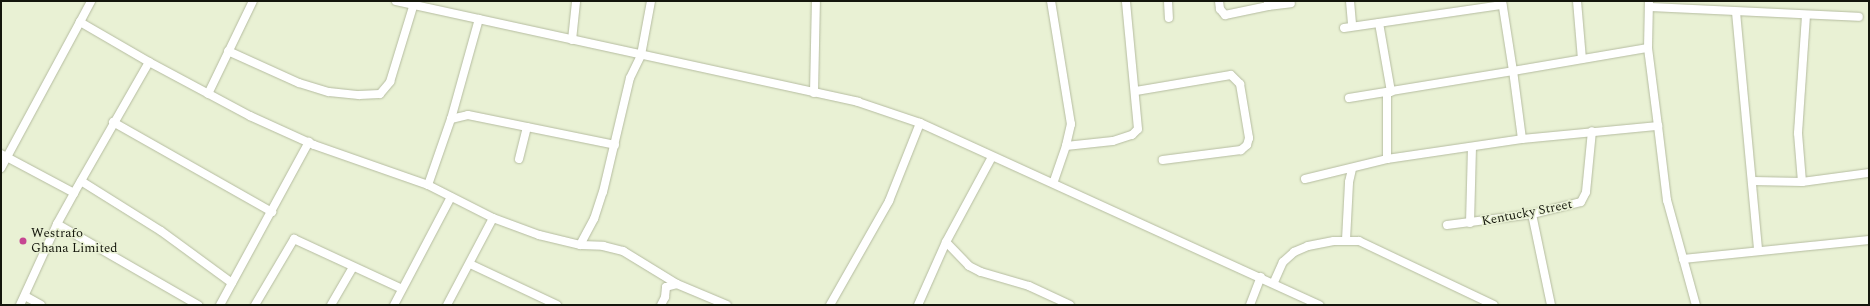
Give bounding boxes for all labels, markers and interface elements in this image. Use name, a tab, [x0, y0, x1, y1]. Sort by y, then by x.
street label: Kentucky Street	[1480, 197, 1574, 229]
place label: Westrafo Ghana Limited	[31, 226, 118, 257]
marker: Westrafo Ghana Limited	[18, 236, 28, 246]

